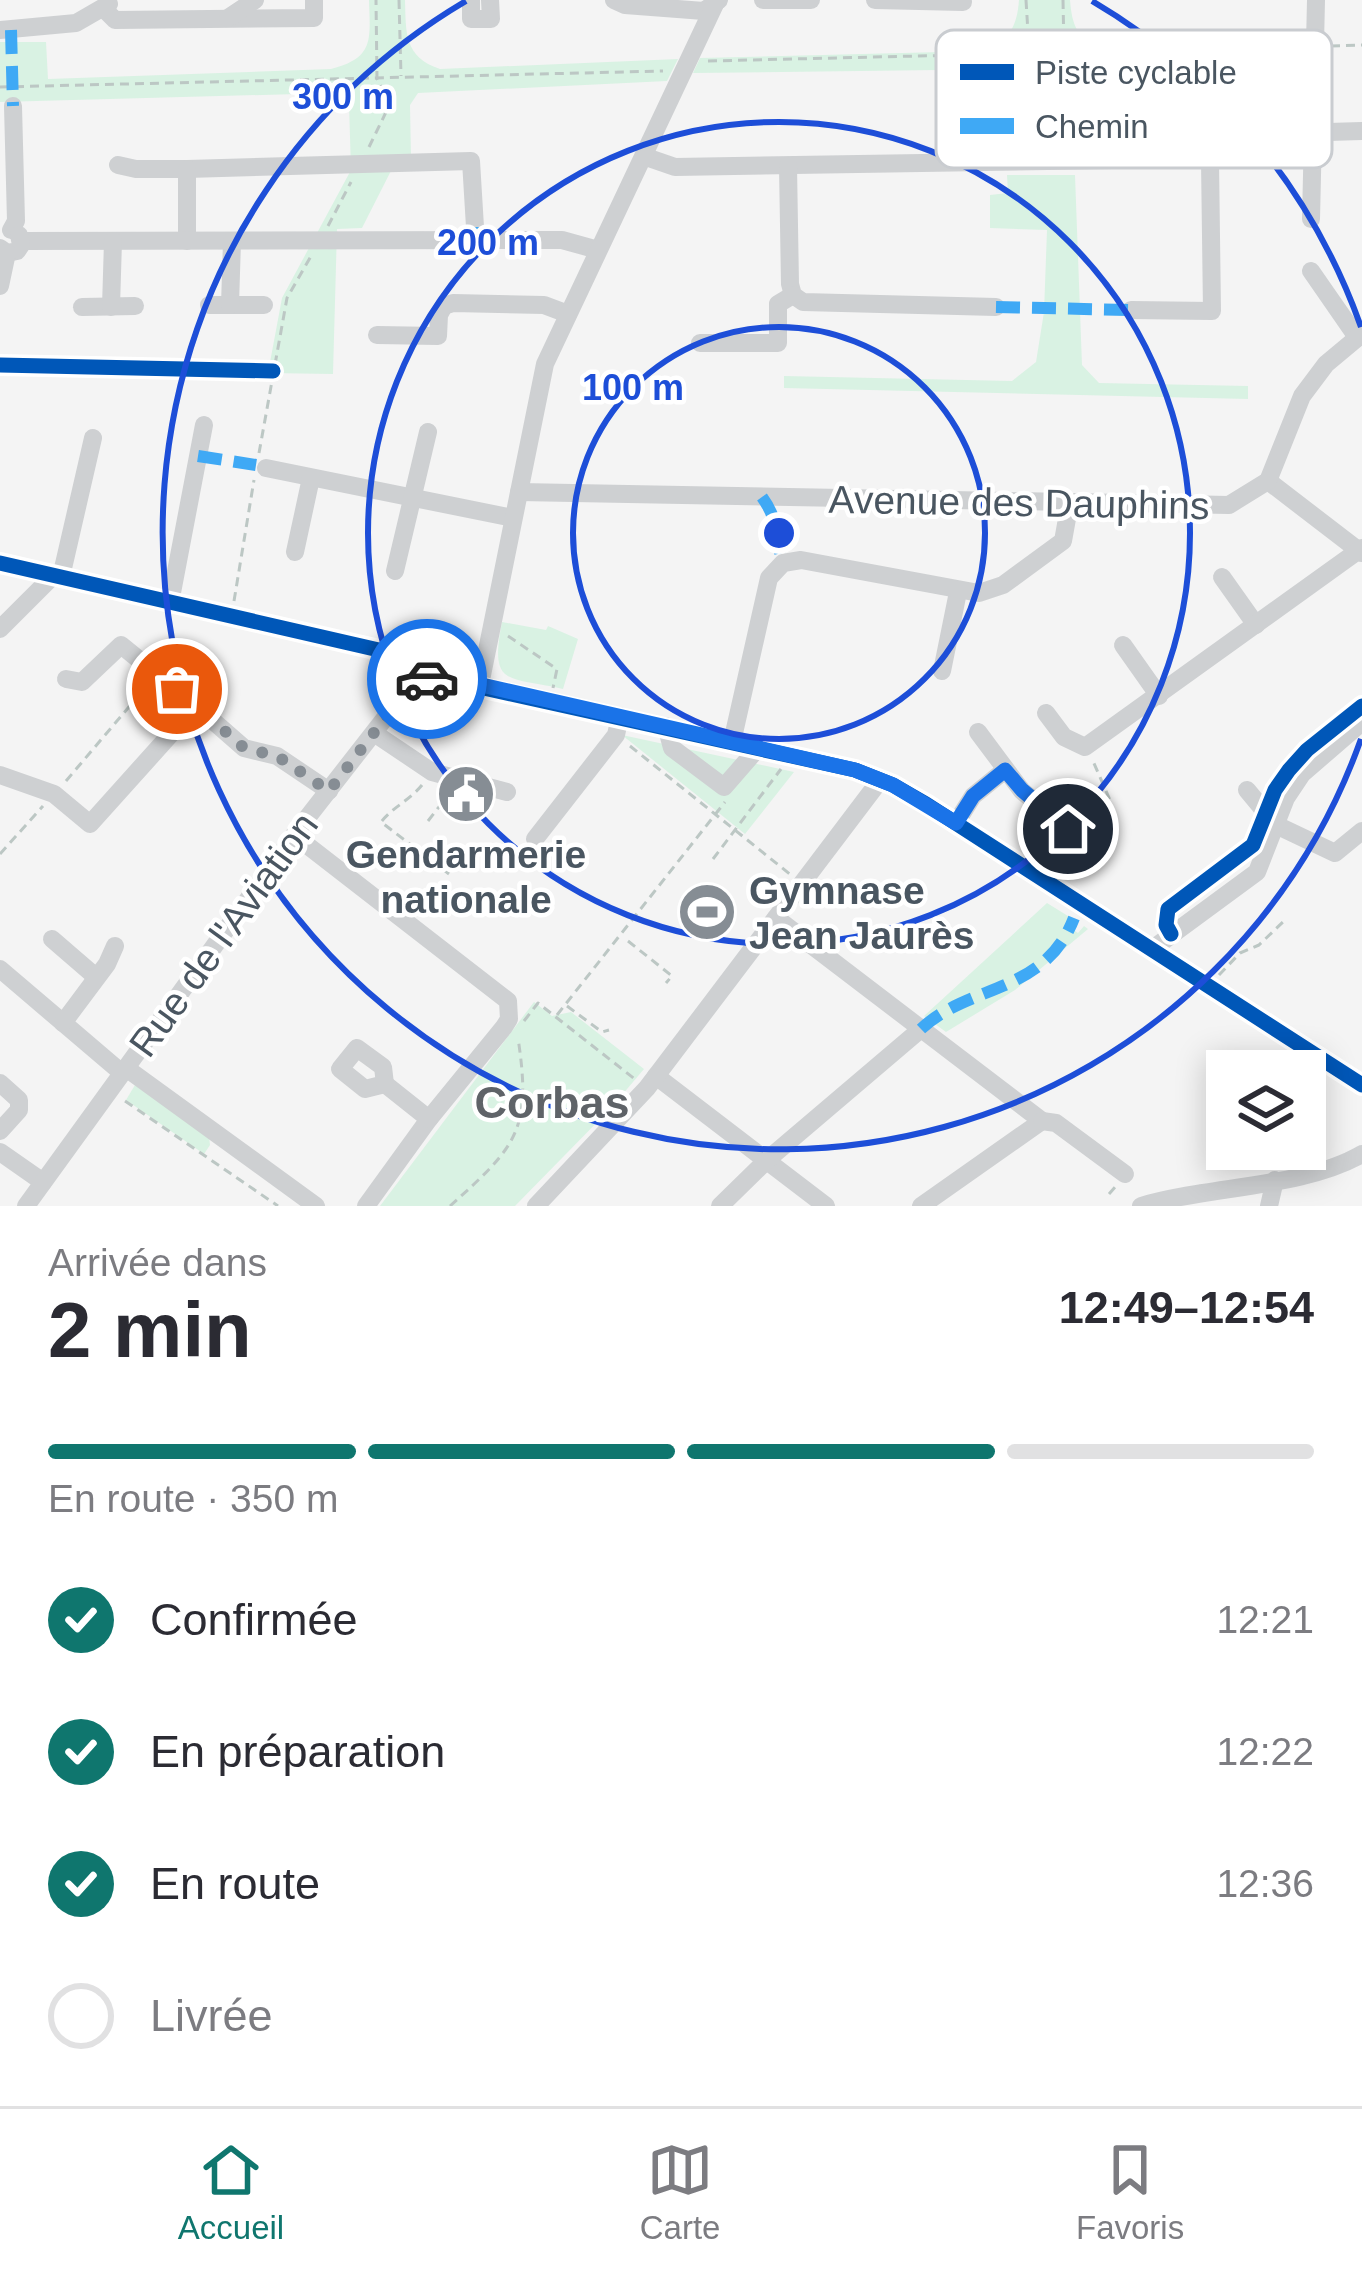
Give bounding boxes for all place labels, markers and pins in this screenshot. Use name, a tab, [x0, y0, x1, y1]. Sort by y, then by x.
centre of rings	[758, 512, 800, 554]
pin	[126, 638, 228, 740]
public building icon: Gendarmerie nationale	[435, 763, 497, 825]
pin	[1017, 778, 1119, 880]
place label: Gendarmerie nationale	[346, 833, 586, 921]
place label: Gymnase Jean Jaurès	[749, 869, 975, 957]
sports icon: Gymnase Jean Jaurès	[676, 881, 738, 943]

